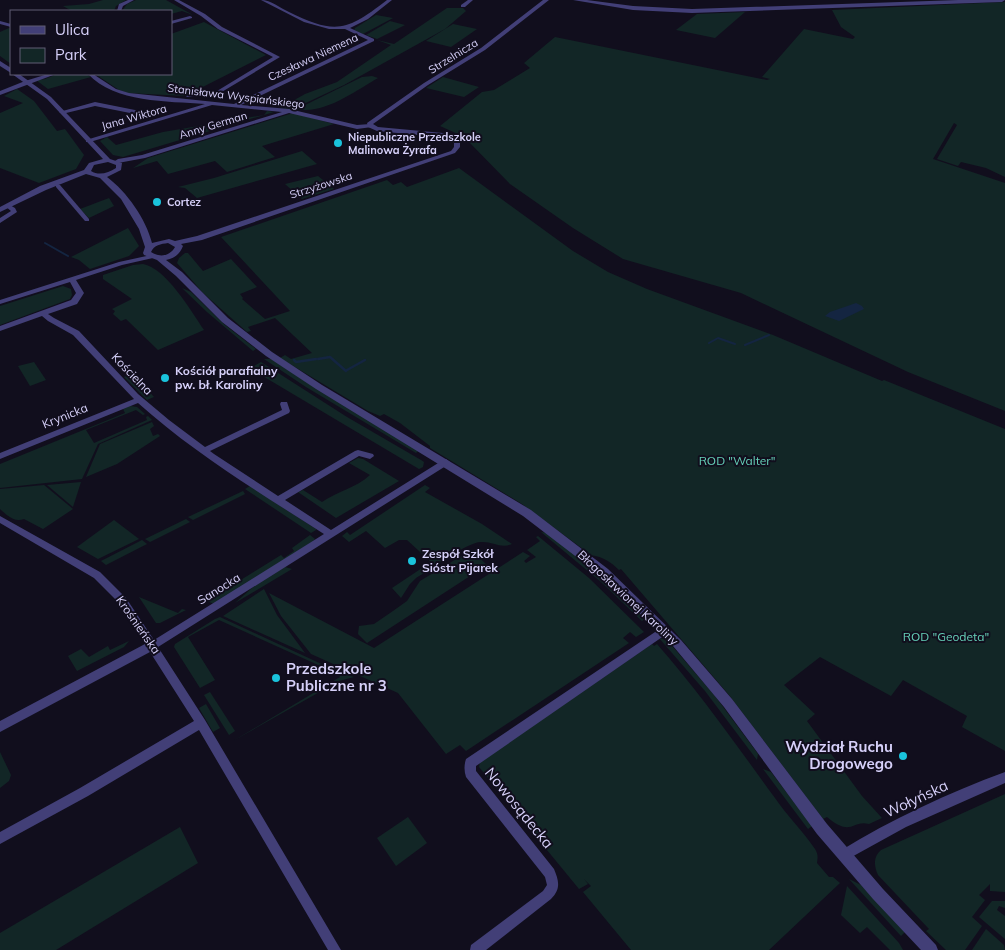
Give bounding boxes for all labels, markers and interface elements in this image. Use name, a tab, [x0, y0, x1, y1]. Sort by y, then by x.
legend	[10, 10, 172, 75]
text: Ulica	[55, 20, 89, 39]
street label: Czesława Niemena	[266, 30, 360, 84]
street label: Strzelnicza	[426, 35, 480, 77]
text: Park	[55, 45, 87, 64]
street label: Stanisława Wyspiańskiego	[167, 81, 305, 111]
street label: Jana Wiktora	[100, 101, 168, 133]
street label: Anny German	[177, 108, 249, 142]
place label: Niepubliczne Przedszkole Malinowa Żyrafa	[348, 130, 481, 157]
marker: Niepubliczne Przedszkole Malinowa Żyrafa	[332, 137, 344, 149]
street label: Strzyżowska	[288, 168, 354, 202]
place label: Cortez	[167, 195, 201, 209]
marker: Cortez	[151, 196, 163, 208]
street label: Kościelna	[109, 349, 156, 398]
place label: Kościół parafialny pw. bł. Karoliny	[175, 363, 278, 392]
marker: Kościół parafialny pw. bł. Karoliny	[159, 372, 171, 384]
street label: Krynicka	[40, 400, 90, 431]
park label: ROD "Walter"	[699, 453, 775, 468]
place label: Zespół Szkół Sióstr Pijarek	[422, 546, 498, 575]
street label: Błogosławionej Karoliny	[575, 547, 682, 649]
marker: Zespół Szkół Sióstr Pijarek	[406, 555, 418, 567]
street label: Sanocka	[194, 570, 243, 608]
street label: Krośnieńska	[113, 593, 164, 657]
park label: ROD "Geodeta"	[903, 629, 989, 644]
place label: Przedszkole Publiczne nr 3	[286, 659, 387, 695]
marker: Przedszkole Publiczne nr 3	[270, 672, 282, 684]
place label: Wydział Ruchu Drogowego	[785, 737, 893, 773]
marker: Wydział Ruchu Drogowego	[897, 750, 909, 762]
street label: Nowosądecka	[481, 763, 558, 852]
street label: Wołyńska	[881, 775, 951, 822]

